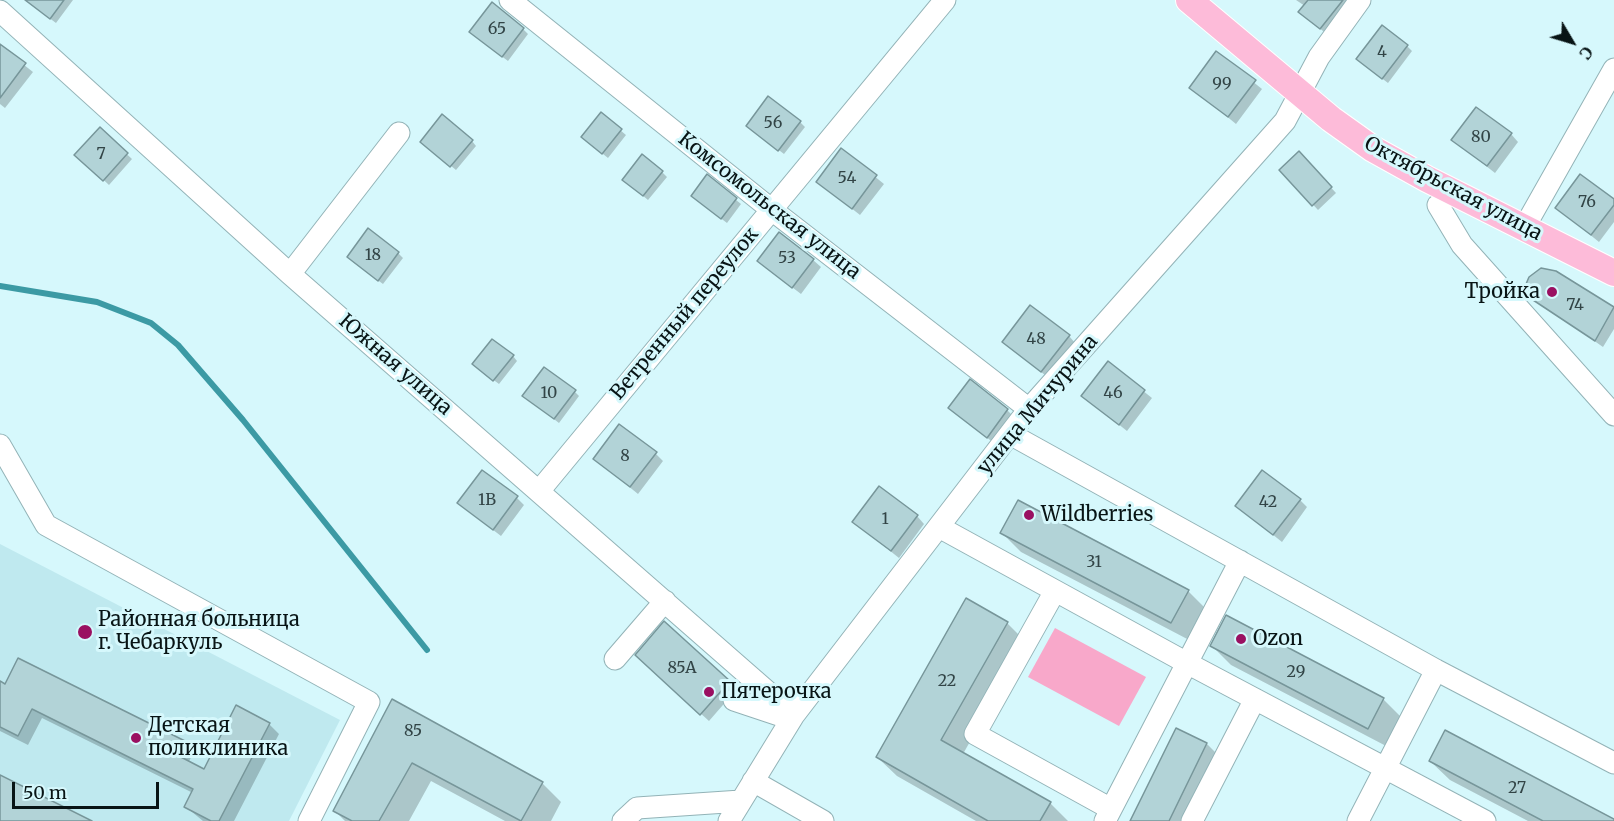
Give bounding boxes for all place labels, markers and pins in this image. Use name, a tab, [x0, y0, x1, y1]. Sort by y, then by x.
place label: Тройка	[1465, 280, 1540, 304]
marker: Тройка	[1545, 285, 1559, 299]
place label: Wildberries	[1041, 503, 1153, 527]
marker: Wildberries	[1022, 508, 1036, 522]
place label: Районная больница г. Чебаркуль	[98, 608, 300, 655]
marker: Районная больница г. Чебаркуль	[76, 623, 94, 641]
place label: Ozon	[1253, 627, 1303, 651]
marker: Ozon	[1234, 632, 1248, 646]
place label: Пятерочка	[721, 680, 832, 704]
marker: Пятерочка	[702, 685, 716, 699]
place label: Детская поликлиника	[148, 714, 288, 761]
marker: Детская поликлиника	[129, 731, 143, 745]

